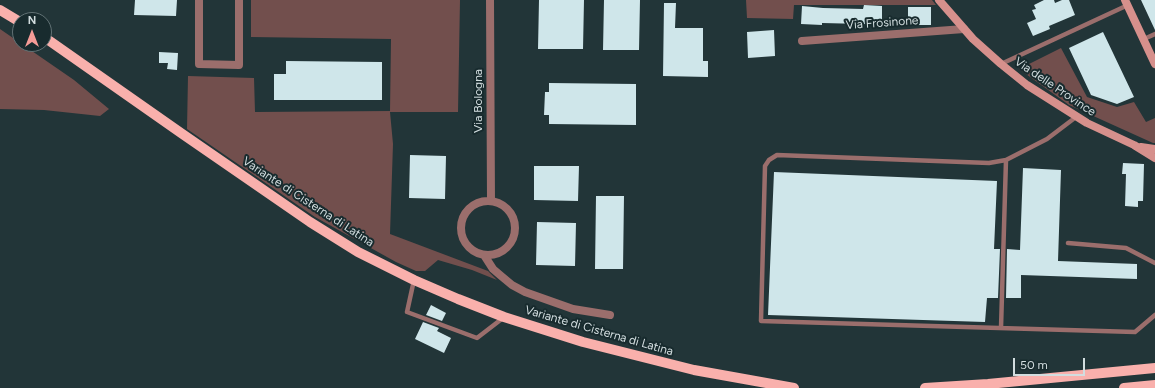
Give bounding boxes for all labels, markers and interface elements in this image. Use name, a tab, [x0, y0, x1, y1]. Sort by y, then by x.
north arrow	[12, 12, 52, 52]
street label: Via Frosinone	[845, 13, 919, 33]
text: N	[28, 14, 36, 27]
street label: Via delle Province	[1012, 54, 1098, 120]
street label: Via Bologna	[471, 69, 485, 133]
street label: Variante di Cisterna di Latina	[240, 154, 376, 250]
street label: Variante di Cisterna di Latina	[523, 303, 675, 359]
scale bar	[1015, 350, 1087, 376]
text: 50 m	[1020, 358, 1048, 372]

